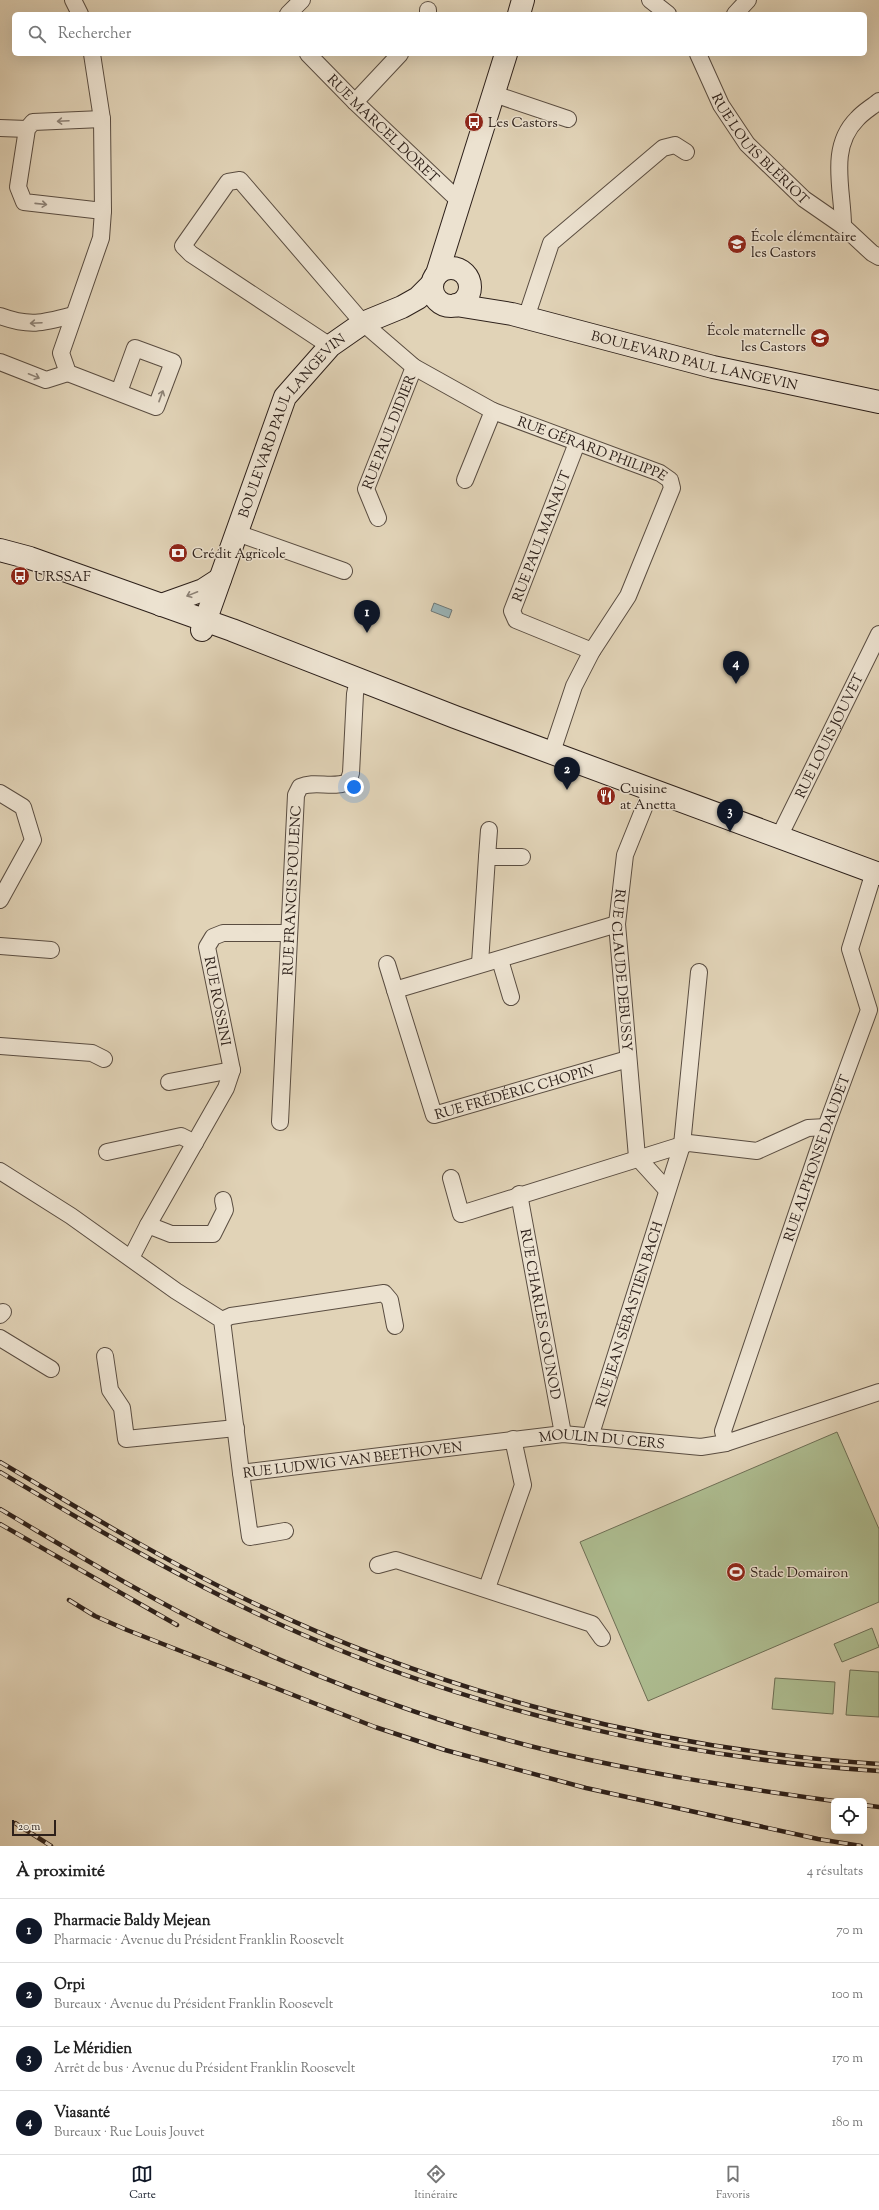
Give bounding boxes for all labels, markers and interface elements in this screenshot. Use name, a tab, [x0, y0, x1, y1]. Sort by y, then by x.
search box	[12, 12, 867, 56]
icon: search	[26, 23, 48, 45]
text: Rechercher	[58, 24, 131, 45]
street label: RUE MARCEL DORET	[322, 71, 443, 189]
street label: RUE LOUIS BLÉRIOT	[705, 91, 813, 211]
bus stop icon: Les Castors	[463, 111, 485, 133]
place label: Les Castors	[488, 114, 558, 134]
one-way arrow	[57, 117, 70, 124]
one-way arrow	[34, 200, 47, 207]
place label: École élémentaire les Castors	[751, 228, 856, 264]
school or university icon: École élémentaire les Castors	[726, 233, 748, 255]
one-way arrow	[30, 319, 43, 327]
place label: École maternelle les Castors	[707, 322, 806, 358]
street label: BOULEVARD PAUL LANGEVIN	[589, 327, 799, 397]
school or university icon: École maternelle les Castors	[809, 327, 831, 349]
street label: BOULEVARD PAUL LANGEVIN	[235, 330, 351, 521]
one-way arrow	[27, 372, 39, 380]
street label: RUE PAUL DIDIER	[359, 372, 422, 493]
one-way arrow	[157, 390, 165, 402]
street label: RUE GÉRARD PHILIPPE	[514, 413, 671, 487]
street label: RUE PAUL MANAUT	[509, 468, 577, 605]
bank icon: Crédit Agricole	[167, 542, 189, 564]
place label: Crédit Agricole	[192, 545, 286, 565]
bus stop icon: URSSAF	[9, 565, 31, 587]
place label: URSSAF	[34, 568, 91, 588]
one-way arrow	[186, 591, 198, 599]
pin: 1	[354, 600, 380, 633]
pin: 4	[723, 651, 749, 684]
street label: RUE LOUIS JOUVET	[791, 671, 870, 802]
pin: 2	[554, 757, 580, 790]
your location	[344, 777, 364, 797]
place label: Cuisine at Anetta	[620, 780, 677, 816]
restaurant icon: Cuisine at Anetta	[595, 785, 617, 807]
pin: 3	[717, 799, 743, 832]
street label: RUE FRANCIS POULENC	[279, 805, 307, 976]
street label: RUE CLAUDE DEBUSSY	[605, 888, 636, 1052]
street label: RUE ROSSINI	[198, 955, 235, 1048]
street label: RUE FRÉDÉRIC CHOPIN	[433, 1061, 597, 1126]
street label: RUE ALPHONSE DAUDET	[780, 1072, 856, 1245]
street label: RUE JEAN SÉBASTIEN BACH	[592, 1219, 669, 1410]
street label: RUE CHARLES GOUNOD	[514, 1227, 564, 1401]
street label: MOULIN DU CERS	[538, 1426, 666, 1456]
street label: RUE LUDWIG VAN BEETHOVEN	[242, 1438, 464, 1485]
sports icon: Stade Domairon	[725, 1561, 747, 1583]
place label: Stade Domairon	[750, 1564, 849, 1584]
map controls	[831, 1798, 867, 1834]
button: locate	[831, 1798, 867, 1834]
scale bar	[12, 1818, 56, 1837]
text: 20 m	[18, 1819, 40, 1835]
text: À proximité	[16, 1860, 105, 1884]
text: 4 résultats	[807, 1863, 863, 1881]
text: Pharmacie Baldy Mejean	[54, 1911, 211, 1932]
text: 1	[27, 1922, 31, 1940]
text: 70 m	[836, 1922, 863, 1940]
text: Pharmacie · Avenue du Président Franklin Roosevelt	[54, 1932, 344, 1950]
text: Orpi	[54, 1975, 85, 1996]
text: 2	[26, 1986, 32, 2004]
text: 100 m	[831, 1986, 863, 2004]
text: Bureaux · Avenue du Président Franklin Roosevelt	[54, 1996, 333, 2014]
text: Le Méridien	[54, 2039, 132, 2060]
text: 3	[26, 2050, 32, 2068]
text: 170 m	[832, 2050, 863, 2068]
text: Arrêt de bus · Avenue du Président Franklin Roosevelt	[54, 2060, 355, 2078]
text: Viasanté	[54, 2103, 110, 2124]
text: 4	[26, 2114, 32, 2132]
text: 180 m	[832, 2114, 863, 2132]
text: Bureaux · Rue Louis Jouvet	[54, 2124, 204, 2142]
tab: Carte	[129, 2163, 156, 2203]
tab: Itinéraire	[414, 2163, 458, 2203]
tab: Favoris	[716, 2163, 750, 2203]

